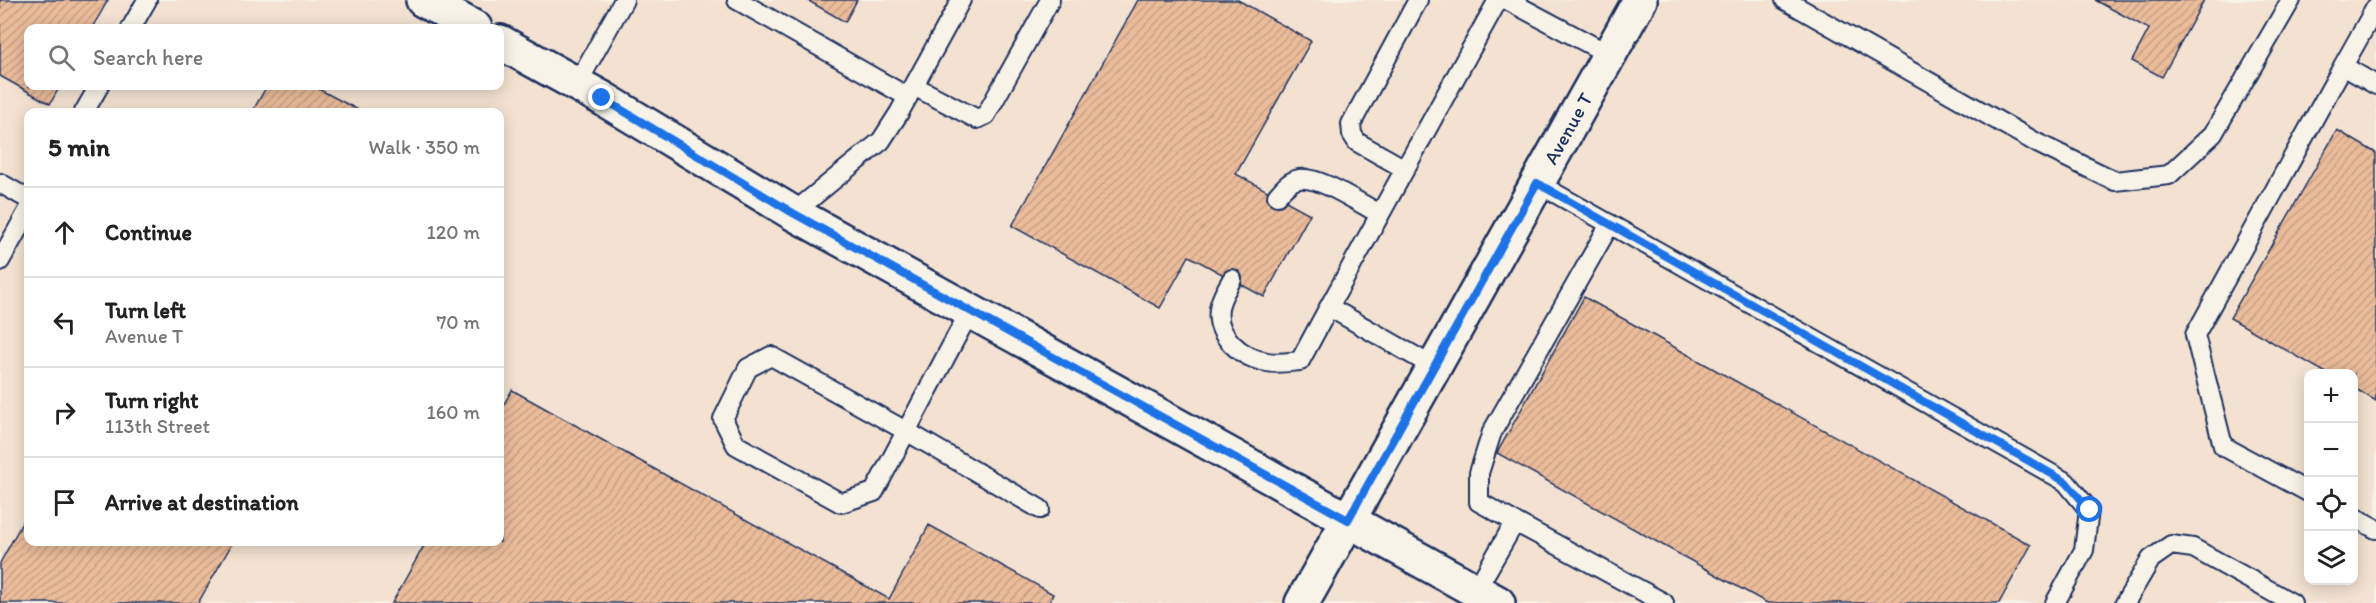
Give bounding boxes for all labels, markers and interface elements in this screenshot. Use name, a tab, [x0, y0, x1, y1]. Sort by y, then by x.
search box	[24, 24, 504, 90]
icon: search	[45, 41, 78, 74]
text: Search here	[93, 44, 203, 71]
route end	[588, 84, 614, 110]
street label: Avenue T	[1538, 88, 1598, 168]
text: 5 min	[48, 131, 110, 163]
text: Walk · 350 m	[369, 135, 480, 159]
icon: ahead	[48, 216, 81, 249]
text: Continue	[105, 219, 192, 246]
text: 120 m	[427, 220, 480, 244]
text: Turn left	[105, 297, 186, 324]
icon: left	[48, 306, 81, 339]
text: 70 m	[436, 310, 480, 334]
text: Avenue T	[105, 324, 183, 348]
map controls	[2304, 369, 2358, 585]
button: +	[2304, 369, 2358, 423]
text: Turn right	[105, 387, 199, 414]
icon: right	[48, 396, 81, 429]
text: 160 m	[427, 400, 480, 424]
text: 113th Street	[105, 414, 210, 438]
button: −	[2304, 423, 2358, 477]
button: locate	[2304, 477, 2358, 531]
icon: arrive	[48, 486, 81, 519]
text: Arrive at destination	[105, 489, 299, 516]
route start	[2076, 496, 2102, 522]
button: layers	[2304, 531, 2358, 585]

